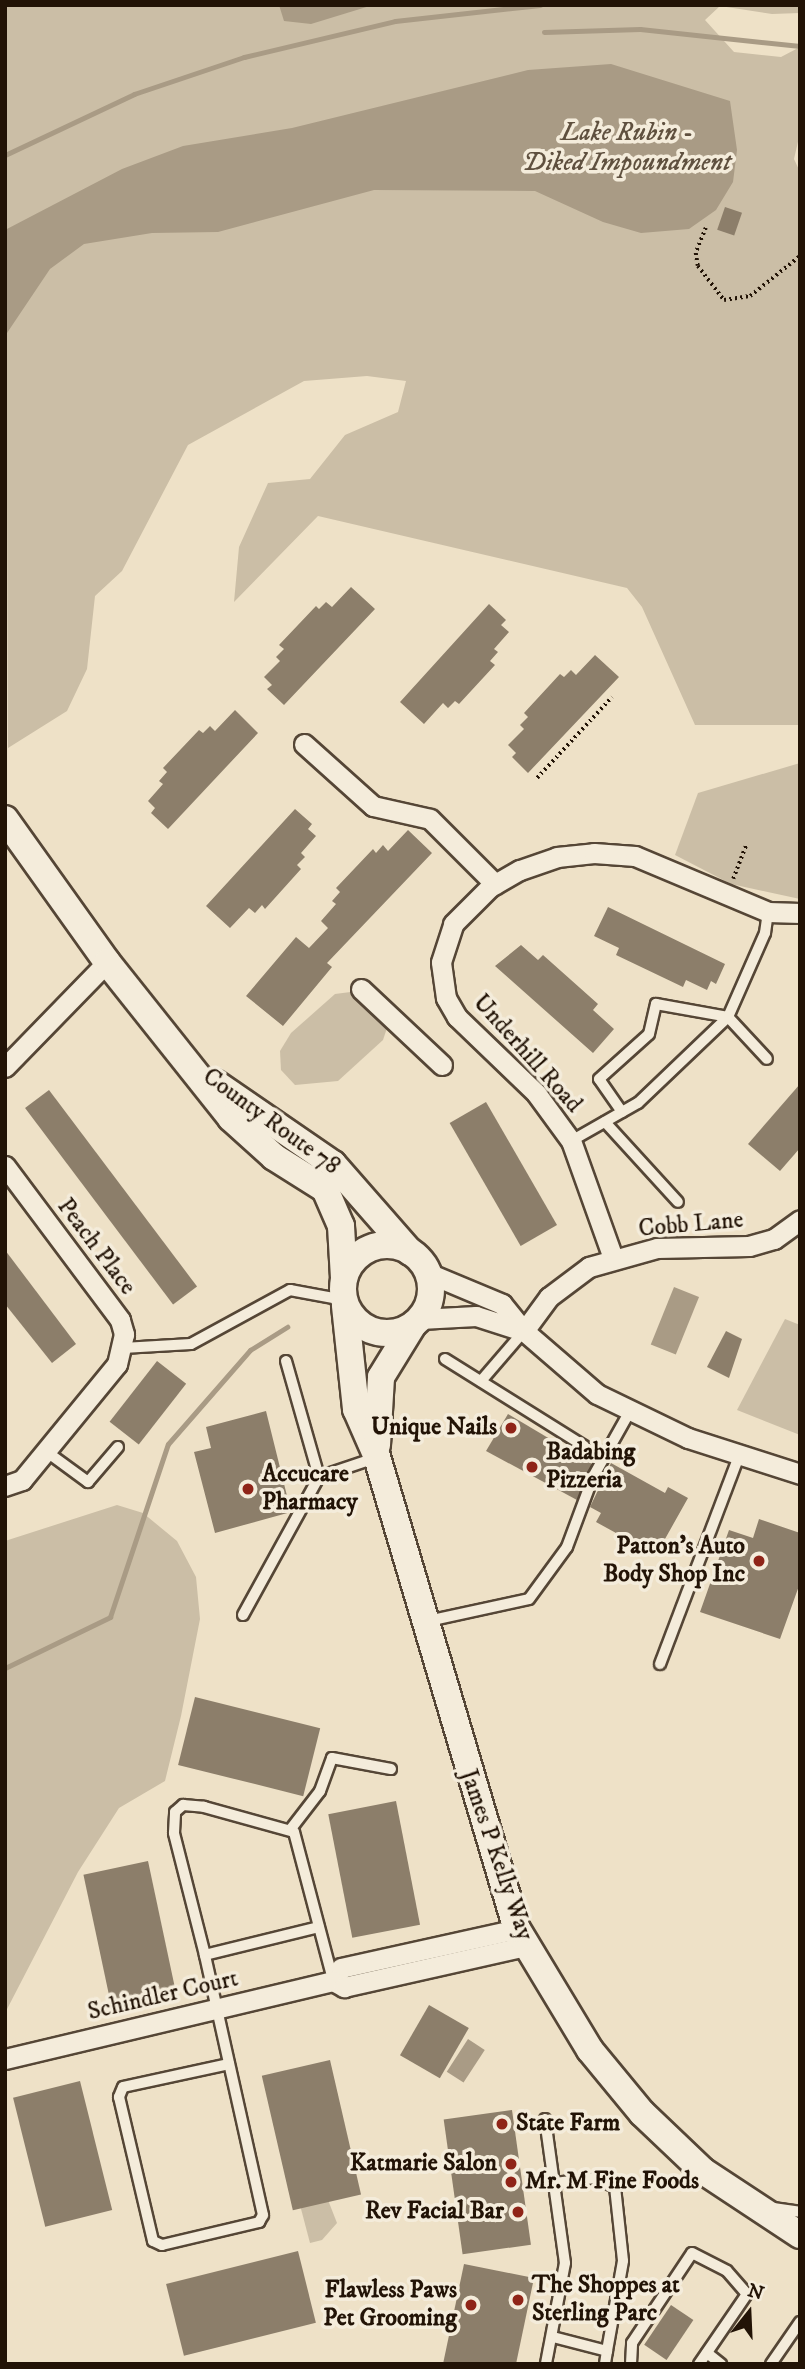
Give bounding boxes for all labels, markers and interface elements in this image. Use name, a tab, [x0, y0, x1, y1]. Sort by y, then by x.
water label: Lake Rubin - Diked Impoundment	[523, 117, 731, 178]
street label: Underhill Road	[466, 989, 588, 1119]
street label: County Route 78	[197, 1063, 345, 1181]
street label: Peach Place	[50, 1193, 142, 1301]
street label: Cobb Lane	[637, 1206, 745, 1244]
place label: Unique Nails	[371, 1414, 497, 1442]
marker: Unique Nails	[503, 1420, 519, 1436]
place label: Badabing Pizzeria	[546, 1439, 635, 1495]
marker: Badabing Pizzeria	[524, 1459, 540, 1475]
place label: Accucare Pharmacy	[262, 1461, 358, 1517]
marker: Accucare Pharmacy	[240, 1481, 256, 1497]
place label: Patton's Auto Body Shop Inc	[603, 1533, 745, 1589]
marker: Patton's Auto Body Shop Inc	[751, 1553, 767, 1569]
street label: James P Kelly Way	[453, 1766, 539, 1944]
street label: Schindler Court	[85, 1965, 241, 2027]
place label: State Farm	[516, 2110, 620, 2138]
marker: State Farm	[494, 2116, 510, 2132]
place label: Katmarie Salon	[350, 2150, 497, 2178]
marker: Katmarie Salon	[503, 2156, 519, 2172]
place label: Mr. M Fine Foods	[525, 2168, 699, 2196]
marker: Mr. M Fine Foods	[503, 2174, 519, 2190]
place label: Rev Facial Bar	[365, 2198, 504, 2226]
marker: Rev Facial Bar	[510, 2204, 526, 2220]
place label: The Shoppes at Sterling Parc	[532, 2272, 680, 2328]
place label: Flawless Paws Pet Grooming	[323, 2277, 457, 2333]
north arrow	[714, 2278, 784, 2348]
text: N	[745, 2279, 767, 2306]
marker: The Shoppes at Sterling Parc	[510, 2292, 526, 2308]
marker: Flawless Paws Pet Grooming	[463, 2297, 479, 2313]

